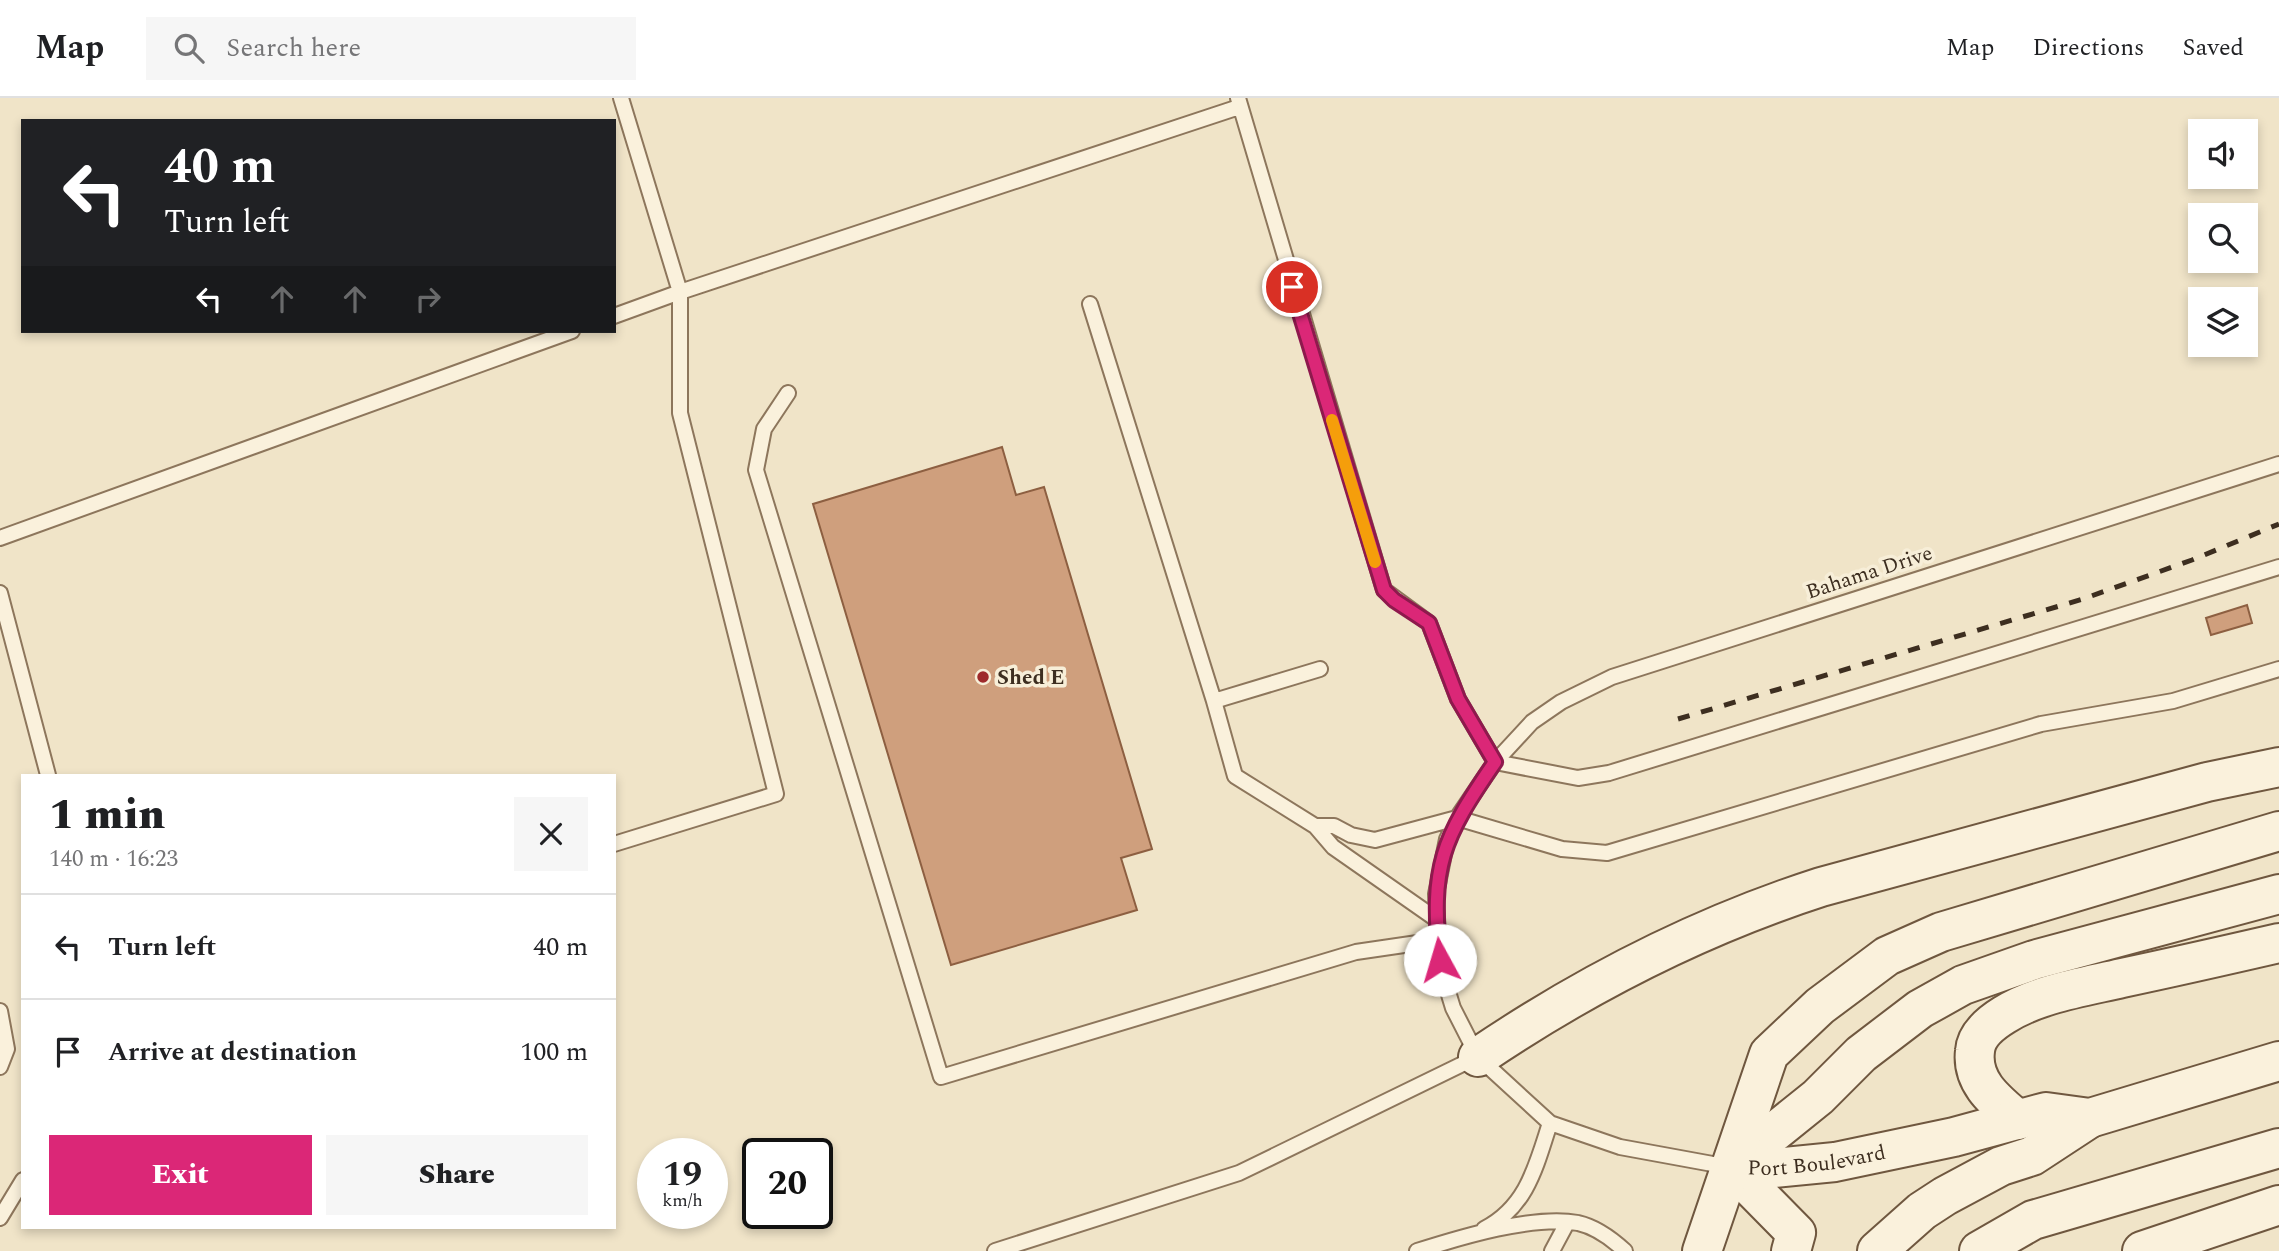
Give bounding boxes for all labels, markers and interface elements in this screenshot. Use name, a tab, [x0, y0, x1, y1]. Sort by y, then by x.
search box	[146, 17, 636, 80]
text: Map	[35, 23, 104, 73]
text: Search here	[226, 28, 361, 68]
icon: search	[170, 29, 208, 67]
text: Map	[1946, 30, 1994, 66]
text: Directions	[2032, 30, 2144, 66]
text: Saved	[2182, 30, 2244, 66]
map controls	[2188, 119, 2258, 357]
button: sound	[2188, 119, 2258, 189]
text: 40 m	[164, 130, 275, 205]
icon: left	[49, 147, 140, 238]
text: Turn left	[164, 198, 290, 247]
button: search	[2188, 203, 2258, 273]
pin	[1262, 257, 1322, 317]
icon: arrive	[1273, 268, 1311, 306]
icon: left	[190, 280, 228, 318]
icon: ahead	[263, 280, 301, 318]
icon: ahead	[336, 280, 374, 318]
icon: right	[409, 280, 447, 318]
button: layers	[2188, 287, 2258, 357]
street label: Bahama Drive	[1802, 537, 1937, 608]
place label: Shed E	[997, 662, 1064, 694]
marker: Shed E	[975, 669, 991, 685]
text: 1 min	[49, 784, 165, 847]
button: close	[514, 797, 588, 871]
text: 140 m · 16:23	[49, 842, 178, 877]
position arrow	[1403, 923, 1477, 997]
text: Turn left	[108, 927, 216, 967]
text: 40 m	[533, 927, 588, 967]
icon: left	[49, 928, 87, 966]
text: Arrive at destination	[108, 1032, 357, 1072]
text: 100 m	[520, 1032, 588, 1072]
icon: arrive	[49, 1033, 87, 1071]
button: Exit	[49, 1135, 312, 1215]
button: Share	[326, 1135, 588, 1215]
street label: Port Boulevard	[1747, 1137, 1889, 1185]
speed limit sign: 20	[742, 1138, 833, 1229]
text: 19	[663, 1148, 702, 1201]
text: km/h	[662, 1187, 703, 1214]

